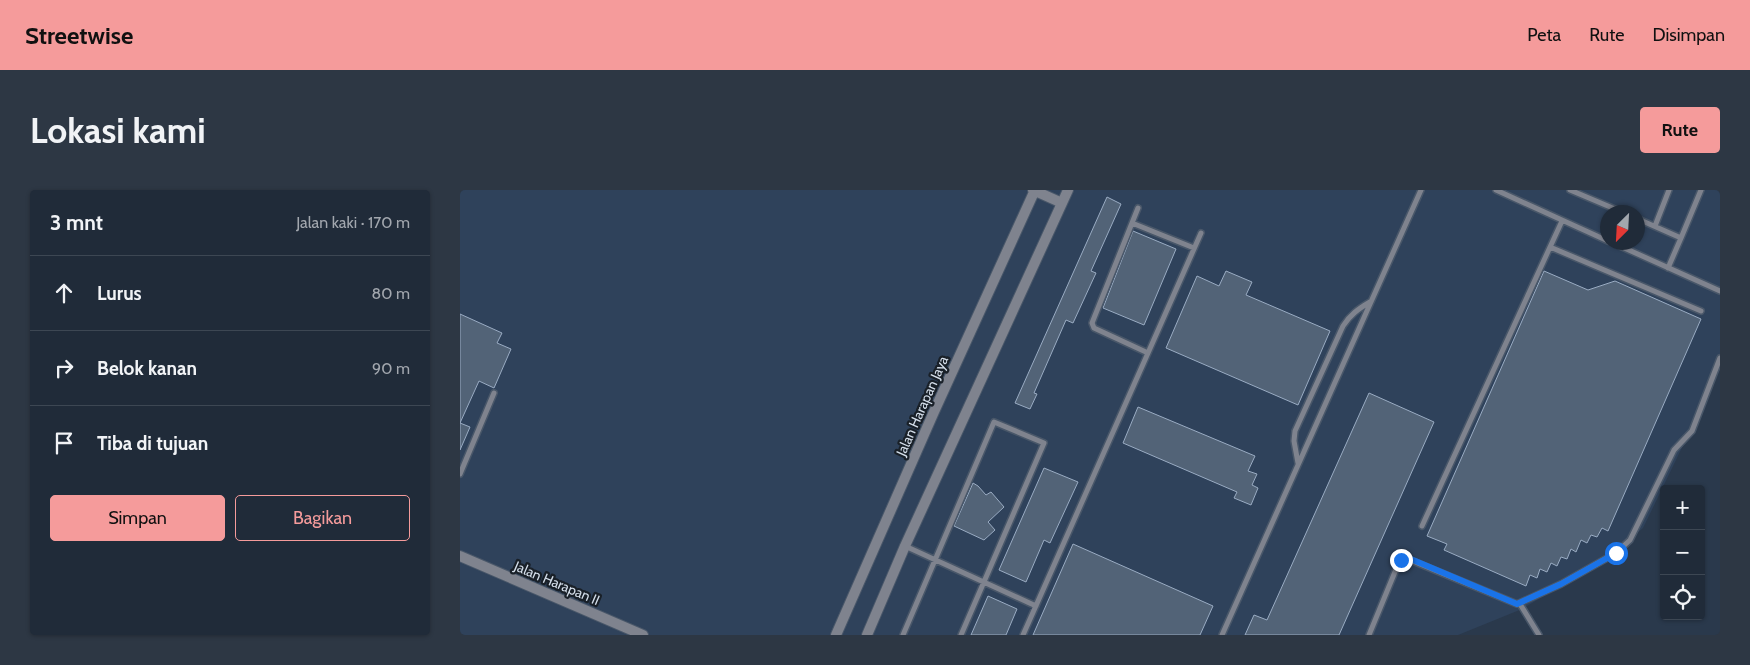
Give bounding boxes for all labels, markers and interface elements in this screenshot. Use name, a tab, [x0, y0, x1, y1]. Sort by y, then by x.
text: Streetwise	[25, 21, 133, 50]
text: Peta	[1527, 24, 1561, 46]
text: Rute	[1589, 24, 1624, 46]
text: Disimpan	[1652, 24, 1725, 46]
button: Rute	[1640, 107, 1720, 153]
text: Lokasi kami	[30, 109, 206, 152]
north arrow	[1600, 205, 1645, 250]
text: 3 mnt	[50, 210, 103, 235]
text: Jalan kaki · 170 m	[296, 213, 410, 232]
icon: ahead	[50, 279, 78, 307]
text: Lurus	[97, 282, 142, 305]
text: 80 m	[372, 284, 410, 303]
street label: Jalan Harapan Jaya	[891, 353, 952, 460]
icon: right	[50, 354, 78, 382]
text: Belok kanan	[97, 357, 197, 380]
text: 90 m	[372, 359, 410, 378]
icon: arrive	[50, 429, 78, 457]
text: Tiba di tujuan	[97, 432, 208, 455]
map controls	[1660, 485, 1705, 620]
button: +	[1660, 485, 1705, 530]
button: Simpan	[50, 495, 225, 541]
button: Bagikan	[235, 495, 410, 541]
button: −	[1660, 530, 1705, 575]
route start	[1605, 542, 1628, 565]
route end	[1390, 549, 1413, 572]
street label: Jalan Harapan II	[511, 556, 603, 609]
button: locate	[1660, 575, 1705, 620]

